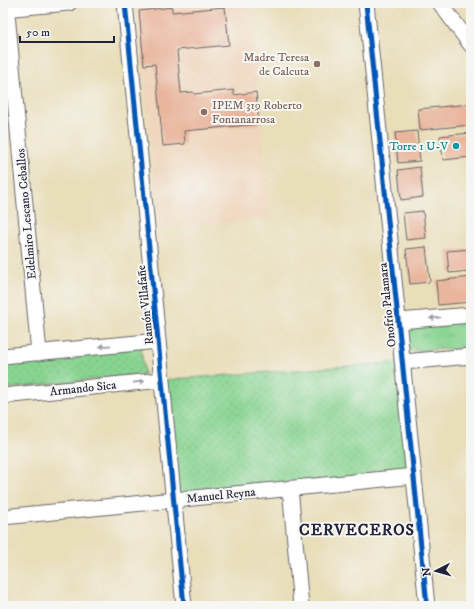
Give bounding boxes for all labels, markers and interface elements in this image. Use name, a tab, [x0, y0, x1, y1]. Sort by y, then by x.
scale bar	[20, 18, 114, 44]
text: 50 m	[26, 25, 50, 40]
place label: Madre Teresa de Calcuta	[244, 50, 310, 79]
marker: Madre Teresa de Calcuta	[312, 59, 322, 69]
place label: IPEM 319 Roberto Fontanarrosa	[212, 98, 302, 127]
marker: IPEM 319 Roberto Fontanarrosa	[199, 107, 209, 117]
place label: Torre 1 U-V	[389, 139, 448, 154]
marker: Torre 1 U-V	[451, 141, 461, 151]
street label: Edelmiro Lescano Ceballos	[13, 148, 40, 280]
street label: Onofrio Palamara	[376, 261, 399, 348]
street label: Ramón Villafañe	[134, 264, 157, 345]
one-way arrow	[429, 315, 441, 321]
one-way arrow	[99, 343, 112, 349]
street label: Armando Sica	[49, 377, 118, 399]
one-way arrow	[133, 379, 145, 385]
street label: Manuel Reyna	[186, 484, 257, 507]
district label: CERVECEROS	[299, 520, 415, 540]
north arrow	[416, 551, 456, 591]
text: N	[420, 567, 434, 577]

